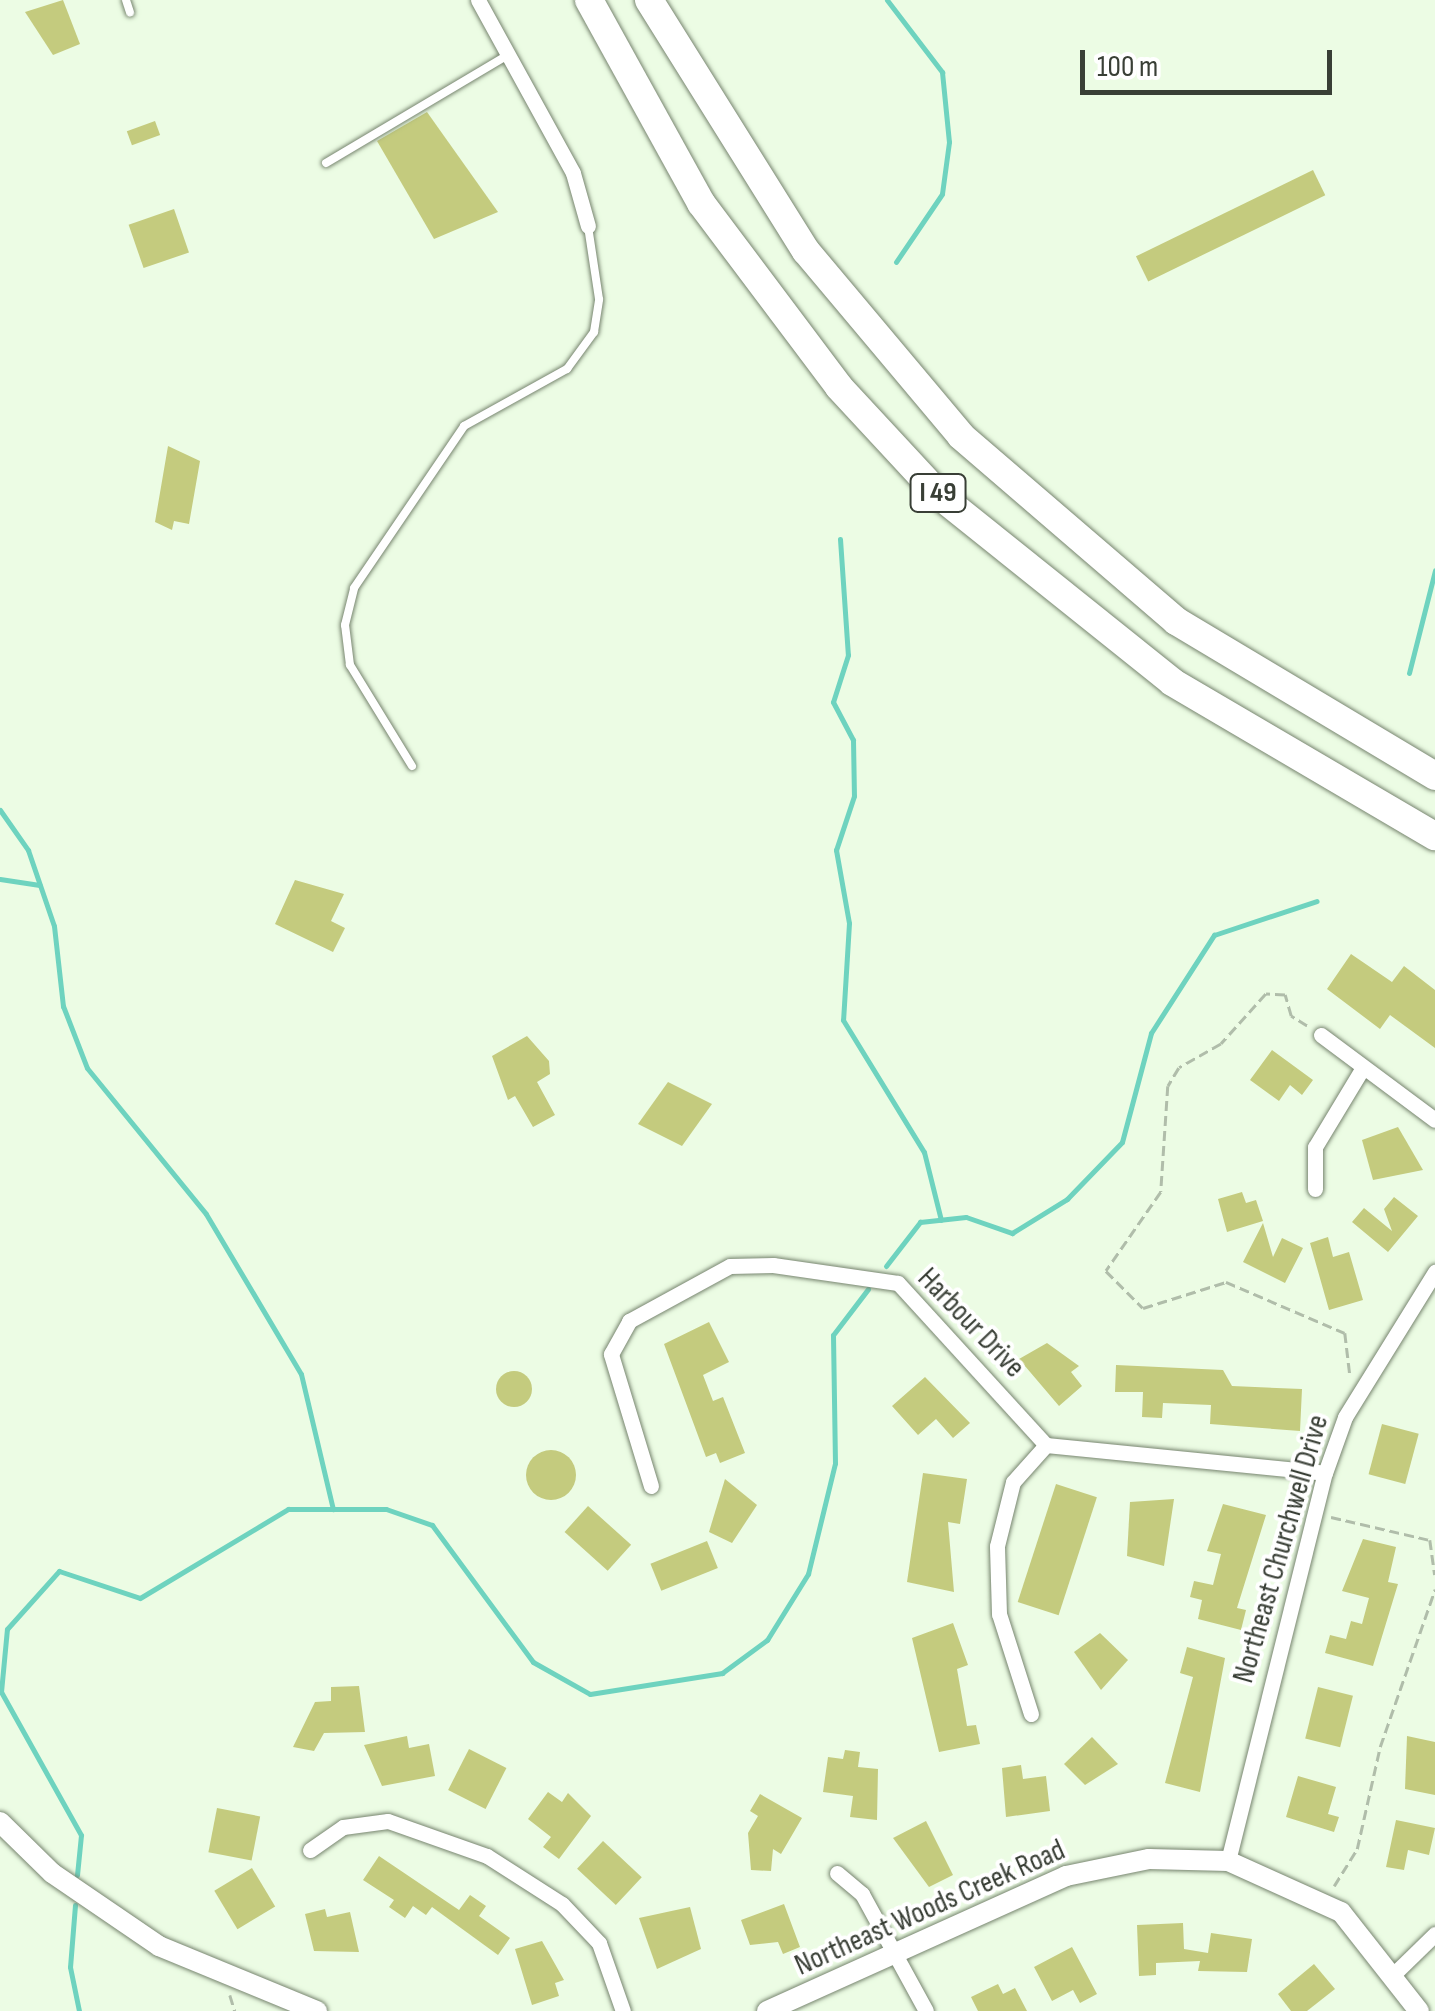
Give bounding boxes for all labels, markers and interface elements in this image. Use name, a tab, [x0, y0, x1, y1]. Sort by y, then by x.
scale bar	[1085, 30, 1338, 92]
text: 100 m	[1097, 49, 1158, 85]
road number: I 49	[908, 470, 968, 516]
street label: Harbour Drive	[910, 1261, 1032, 1385]
street label: Northeast Churchwell Drive	[1226, 1411, 1336, 1687]
street label: Northeast Woods Creek Road	[789, 1832, 1071, 1984]

